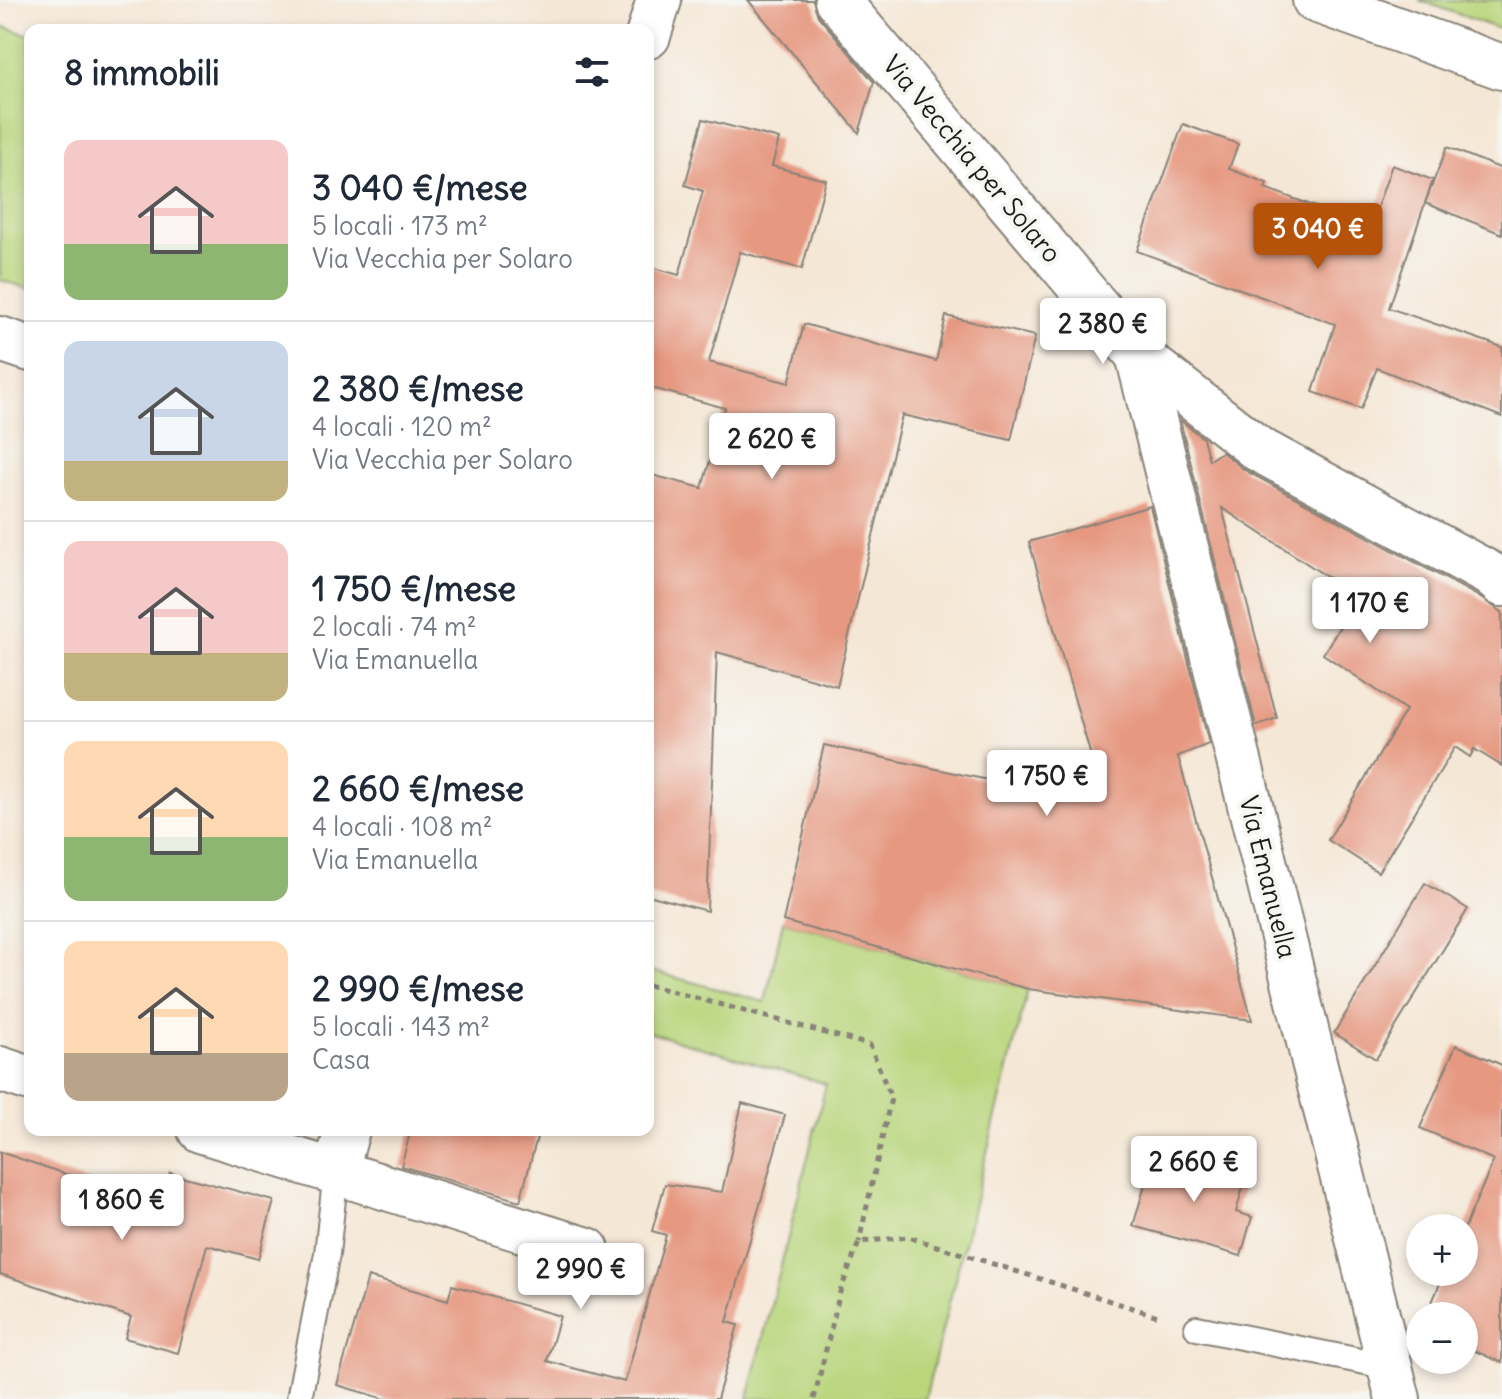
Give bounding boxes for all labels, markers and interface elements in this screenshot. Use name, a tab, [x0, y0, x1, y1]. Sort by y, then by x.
street label: Via Vecchia per Solaro	[876, 48, 1069, 269]
icon: filters	[570, 50, 614, 94]
text: 8 immobili	[64, 51, 220, 94]
text: 3 040 €/mese	[312, 166, 528, 209]
icon: home	[128, 172, 224, 268]
pin: 3 040 €	[1244, 203, 1392, 271]
text: 5 locali · 173 m²	[312, 209, 488, 242]
text: 3 040 €	[1271, 212, 1365, 245]
text: Via Vecchia per Solaro	[312, 242, 573, 275]
pin: 2 380 €	[1029, 298, 1177, 366]
text: 2 380 €	[1058, 307, 1148, 340]
text: 2 380 €/mese	[312, 367, 524, 410]
icon: home	[128, 373, 224, 469]
text: 4 locali · 120 m²	[312, 410, 492, 443]
pin: 2 620 €	[698, 413, 846, 481]
text: 2 620 €	[727, 422, 817, 455]
text: Via Vecchia per Solaro	[312, 443, 573, 476]
text: 1 750 €/mese	[312, 567, 516, 610]
icon: home	[128, 573, 224, 669]
pin: 1 170 €	[1296, 577, 1444, 645]
text: 1 170 €	[1330, 586, 1410, 619]
text: 2 locali · 74 m²	[312, 610, 476, 643]
text: Via Emanuella	[312, 643, 478, 676]
pin: 1 750 €	[973, 750, 1121, 818]
text: 1 750 €	[1005, 759, 1089, 792]
text: 2 660 €/mese	[312, 767, 524, 810]
icon: home	[128, 773, 224, 869]
street label: Via Emanuella	[1232, 792, 1305, 962]
text: 4 locali · 108 m²	[312, 810, 492, 843]
text: Via Emanuella	[312, 843, 478, 876]
text: 2 990 €/mese	[312, 967, 524, 1010]
icon: home	[128, 973, 224, 1069]
text: 5 locali · 143 m²	[312, 1010, 490, 1043]
text: Casa	[312, 1043, 370, 1076]
pin: 2 660 €	[1120, 1136, 1268, 1204]
text: 2 660 €	[1149, 1145, 1239, 1178]
pin: 1 860 €	[48, 1174, 196, 1242]
text: 1 860 €	[79, 1183, 165, 1216]
map controls	[1406, 1214, 1478, 1374]
button: +	[1406, 1214, 1478, 1286]
pin: 2 990 €	[507, 1243, 655, 1311]
text: 2 990 €	[536, 1252, 626, 1285]
button: −	[1406, 1302, 1478, 1374]

